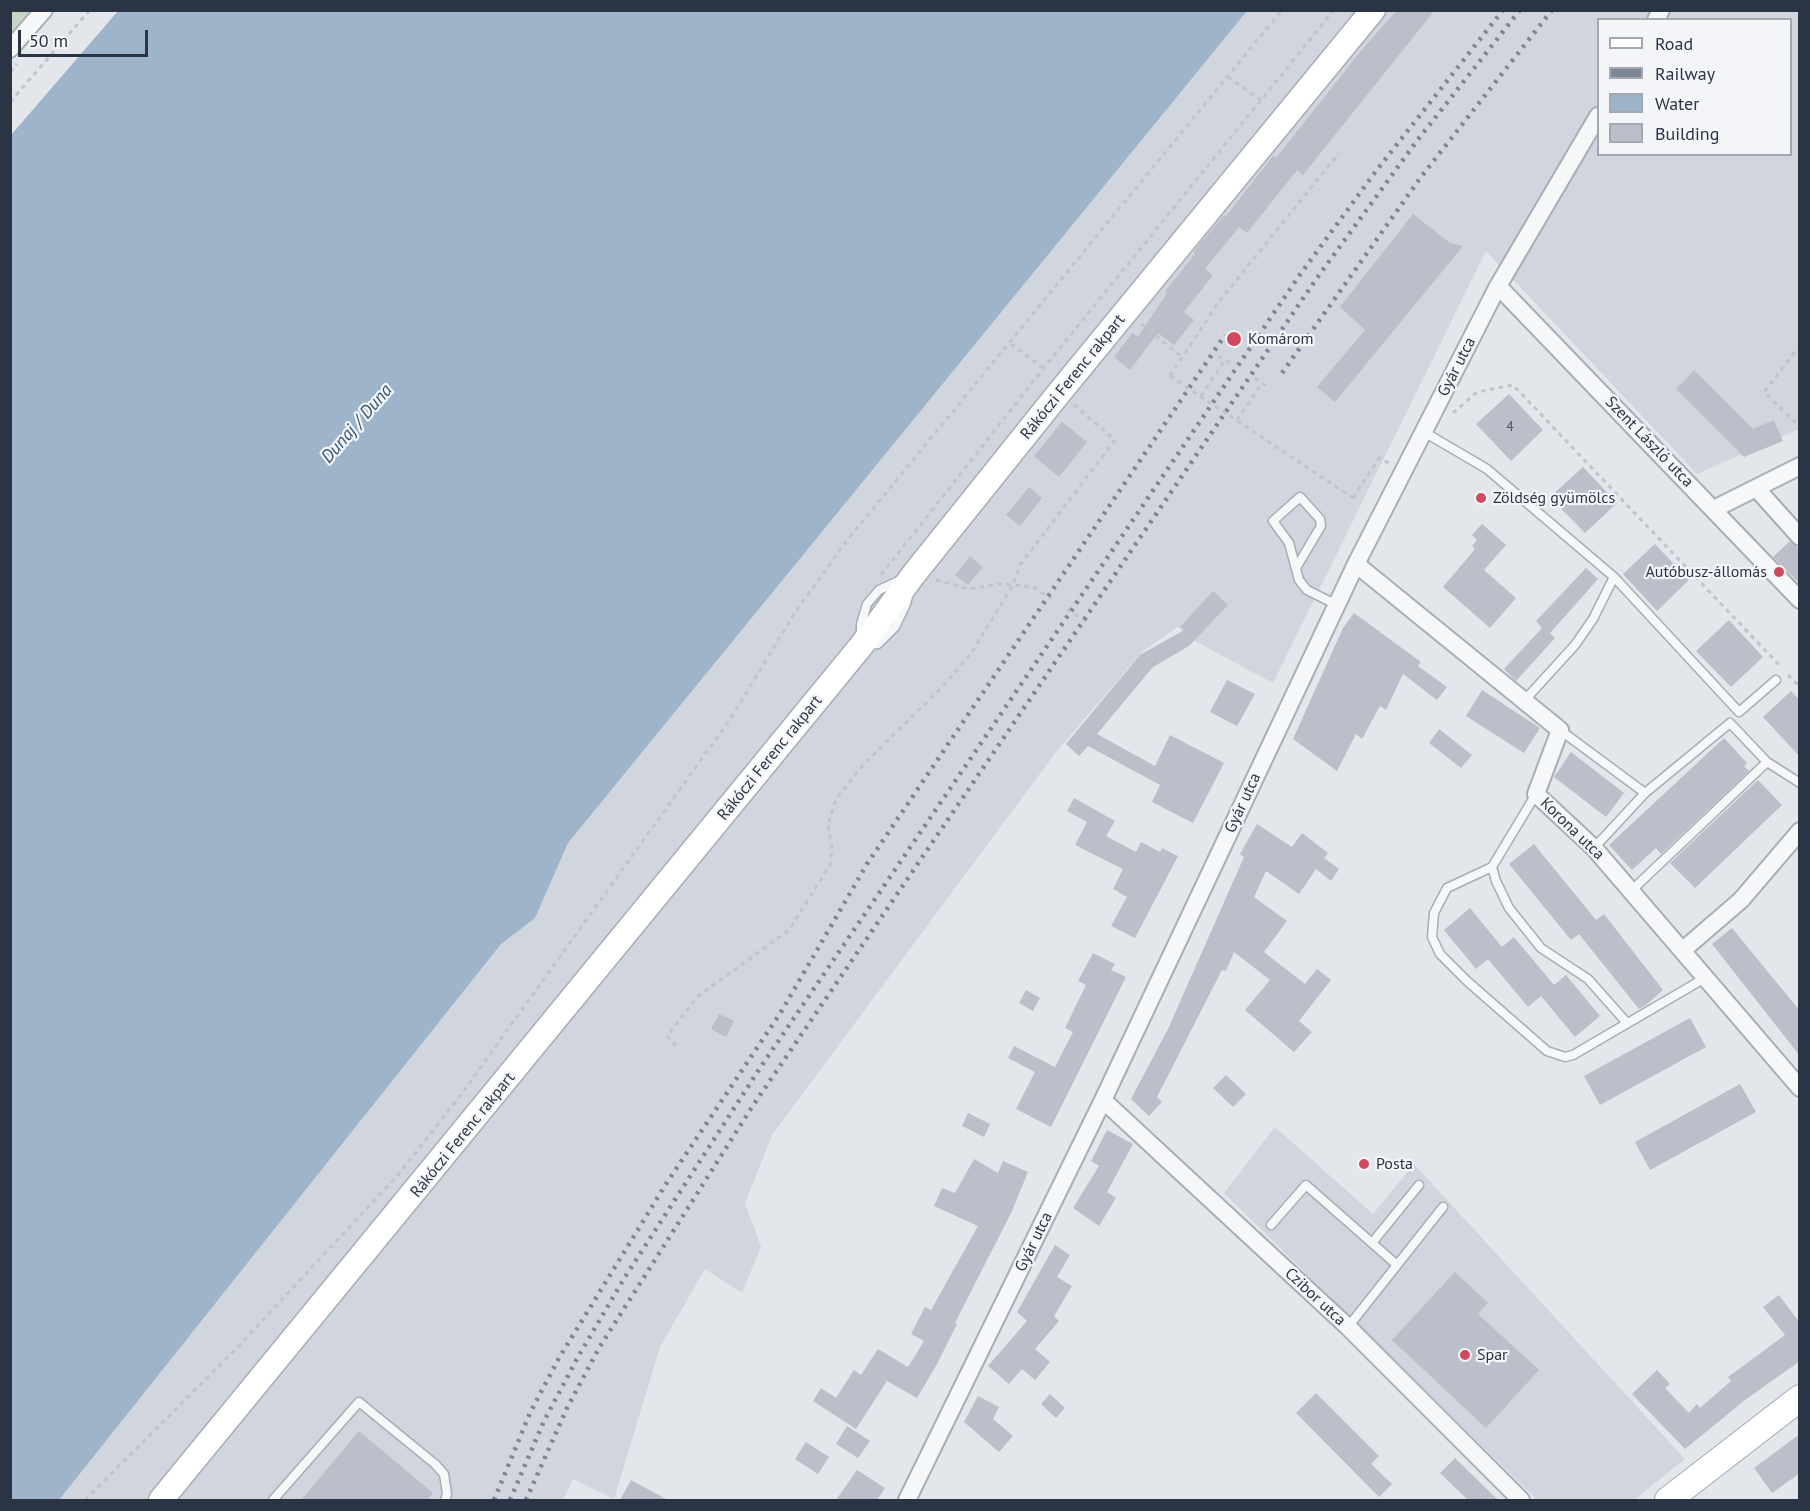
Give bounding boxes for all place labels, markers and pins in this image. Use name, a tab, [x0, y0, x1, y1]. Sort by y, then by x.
place label: Komárom	[1248, 329, 1314, 349]
marker: Komárom	[1225, 330, 1243, 348]
place label: Zöldség gyümölcs	[1493, 488, 1615, 508]
marker: Zöldség gyümölcs	[1474, 491, 1488, 505]
place label: Autóbusz-állomás	[1645, 562, 1767, 582]
marker: Autóbusz-állomás	[1772, 565, 1786, 579]
place label: Posta	[1376, 1154, 1413, 1174]
marker: Posta	[1357, 1157, 1371, 1171]
place label: Spar	[1477, 1345, 1508, 1365]
marker: Spar	[1458, 1348, 1472, 1362]

